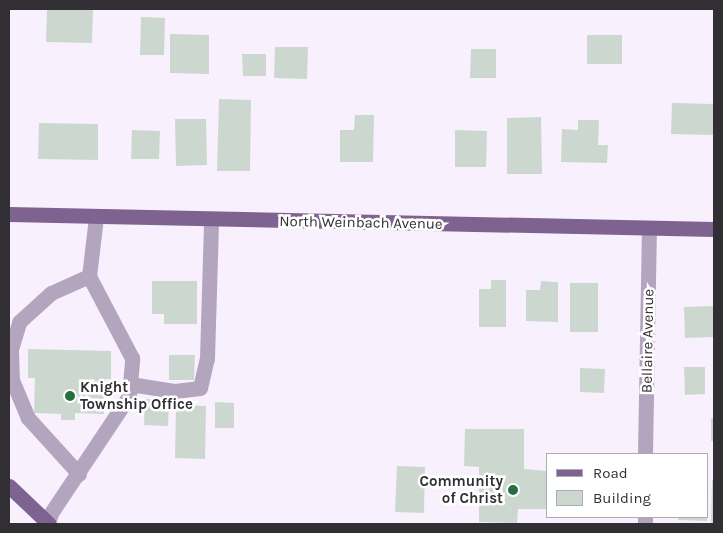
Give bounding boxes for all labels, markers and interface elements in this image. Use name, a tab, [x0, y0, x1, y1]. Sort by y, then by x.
street label: North Weinbach Avenue	[279, 213, 443, 233]
street label: Bellaire Avenue	[638, 289, 658, 393]
place label: Knight Township Office	[80, 378, 193, 413]
marker: Knight Township Office	[64, 390, 76, 402]
legend	[546, 453, 708, 518]
text: Road	[593, 464, 628, 482]
place label: Community of Christ	[419, 472, 503, 507]
marker: Community of Christ	[507, 484, 519, 496]
text: Building	[593, 489, 651, 507]

